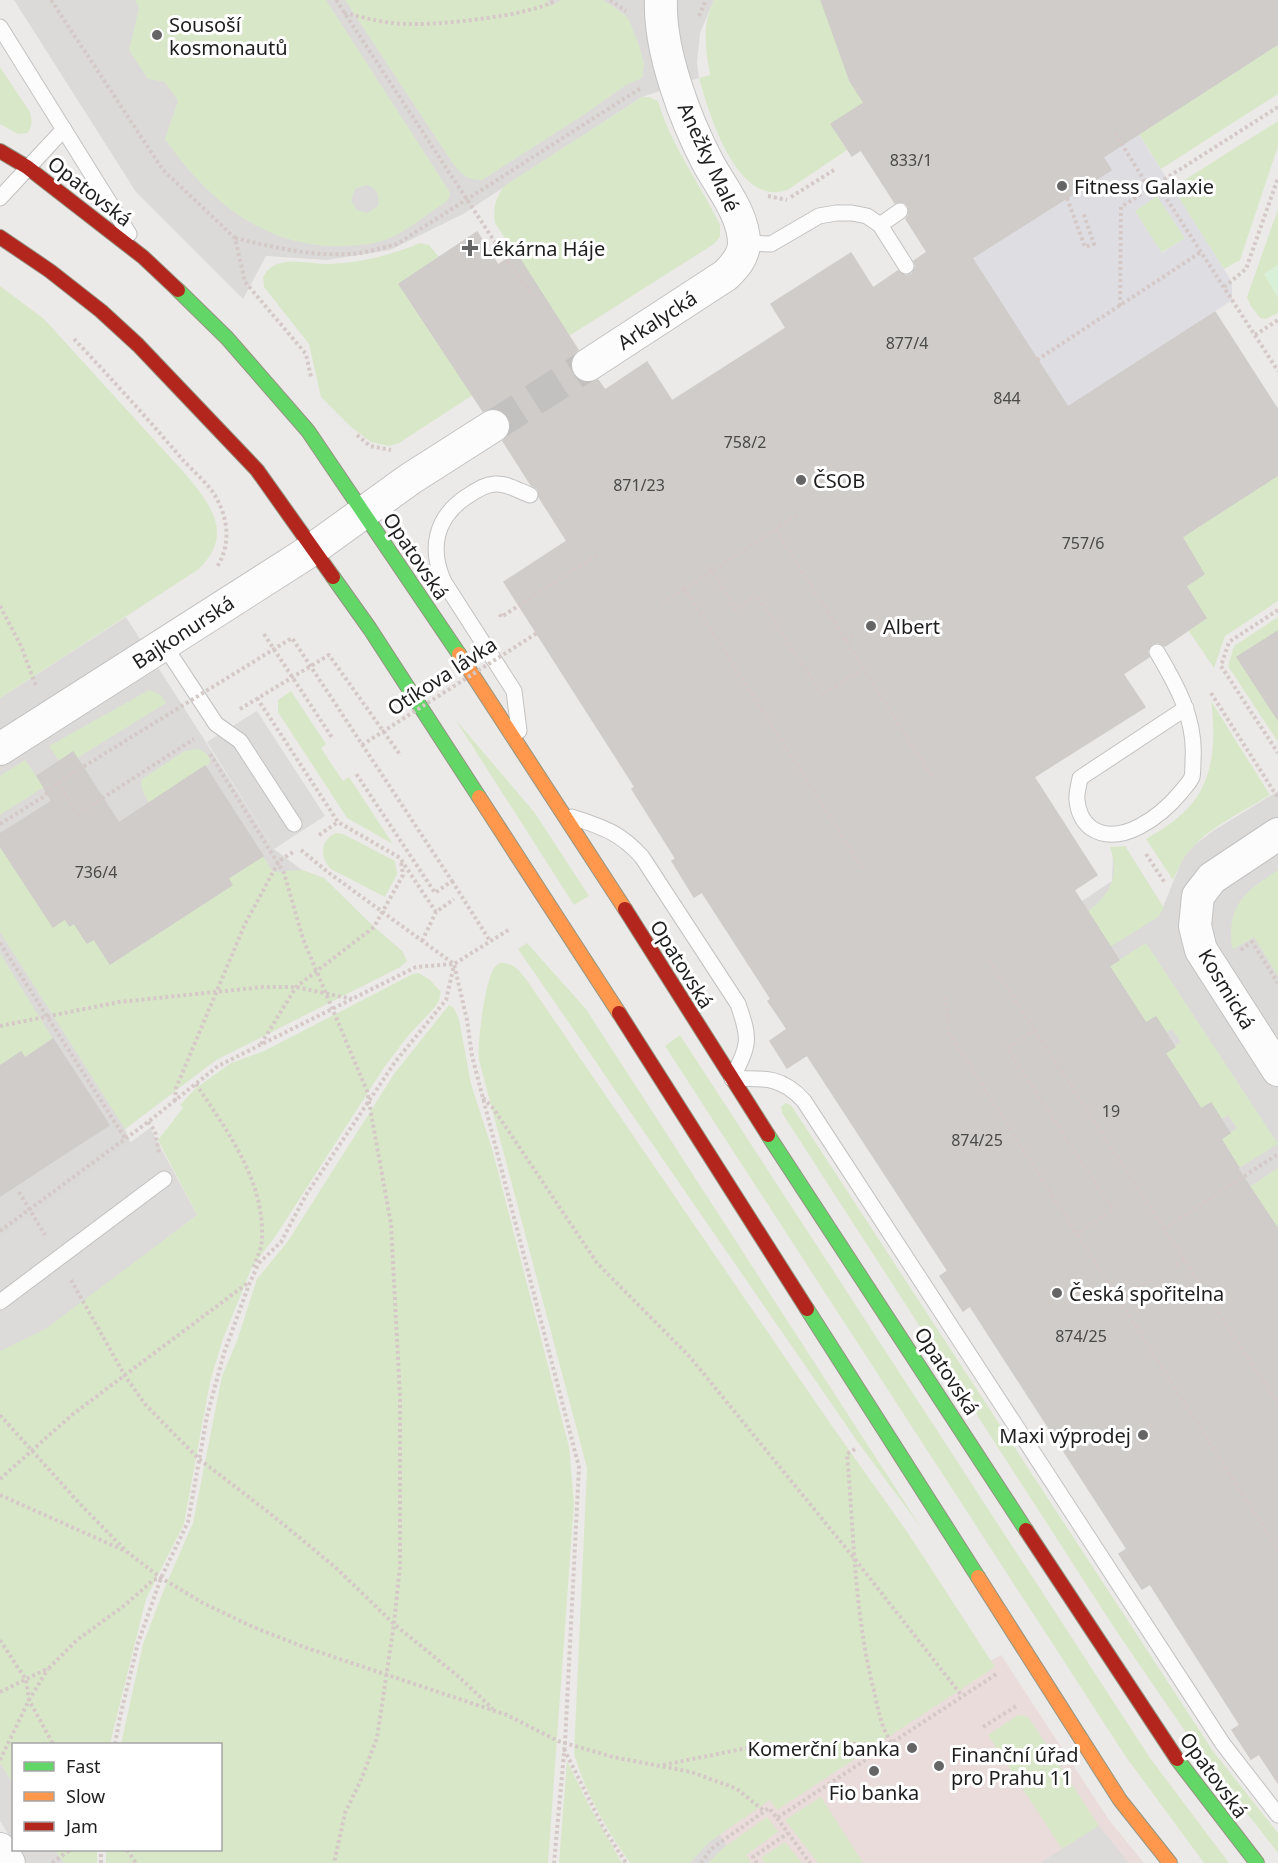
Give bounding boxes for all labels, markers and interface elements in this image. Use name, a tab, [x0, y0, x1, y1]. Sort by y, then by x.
place label: Sousoší kosmonautů	[169, 11, 288, 61]
marker: Sousoší kosmonautů	[150, 28, 164, 42]
street label: Anežky Malé	[672, 98, 746, 216]
house number: 833/1	[890, 149, 932, 171]
street label: Opatovská	[42, 150, 138, 232]
place label: Fitness Galaxie	[1074, 173, 1214, 200]
marker: Fitness Galaxie	[1055, 179, 1069, 193]
place label: Lékárna Háje	[482, 235, 605, 262]
marker: Lékárna Háje	[463, 241, 477, 255]
street label: Arkalycká	[612, 284, 702, 356]
house number: 877/4	[886, 332, 928, 354]
house number: 844	[993, 387, 1021, 409]
house number: 758/2	[724, 431, 766, 453]
place label: ČSOB	[813, 467, 865, 494]
marker: ČSOB	[794, 473, 808, 487]
house number: 871/23	[613, 474, 665, 496]
street label: Opatovská	[377, 507, 455, 605]
house number: 757/6	[1062, 532, 1104, 554]
street label: Bajkonurská	[127, 589, 239, 675]
place label: Albert	[883, 613, 940, 640]
marker: Albert	[864, 619, 878, 633]
street label: Otíkova lávka	[382, 631, 502, 721]
house number: 736/4	[75, 861, 117, 883]
street label: Opatovská	[644, 915, 720, 1013]
street label: Kosmická	[1192, 944, 1262, 1034]
house number: 19	[1102, 1100, 1120, 1122]
house number: 874/25	[951, 1129, 1003, 1151]
place label: Česká spořitelna	[1069, 1280, 1224, 1307]
marker: Česká spořitelna	[1050, 1286, 1064, 1300]
street label: Opatovská	[909, 1322, 985, 1420]
house number: 874/25	[1055, 1325, 1107, 1347]
place label: Maxi výprodej	[999, 1422, 1131, 1449]
marker: Maxi výprodej	[1136, 1428, 1150, 1442]
street label: Opatovská	[1174, 1727, 1254, 1823]
place label: Komerční banka	[748, 1735, 900, 1762]
marker: Komerční banka	[905, 1741, 919, 1755]
place label: Finanční úřad pro Prahu 11	[951, 1741, 1079, 1791]
legend	[12, 1743, 222, 1851]
text: Fast	[66, 1754, 101, 1778]
marker: Finanční úřad pro Prahu 11	[932, 1759, 946, 1773]
marker: Fio banka	[867, 1764, 881, 1778]
place label: Fio banka	[829, 1779, 919, 1806]
text: Slow	[66, 1784, 105, 1808]
text: Jam	[64, 1814, 98, 1838]

